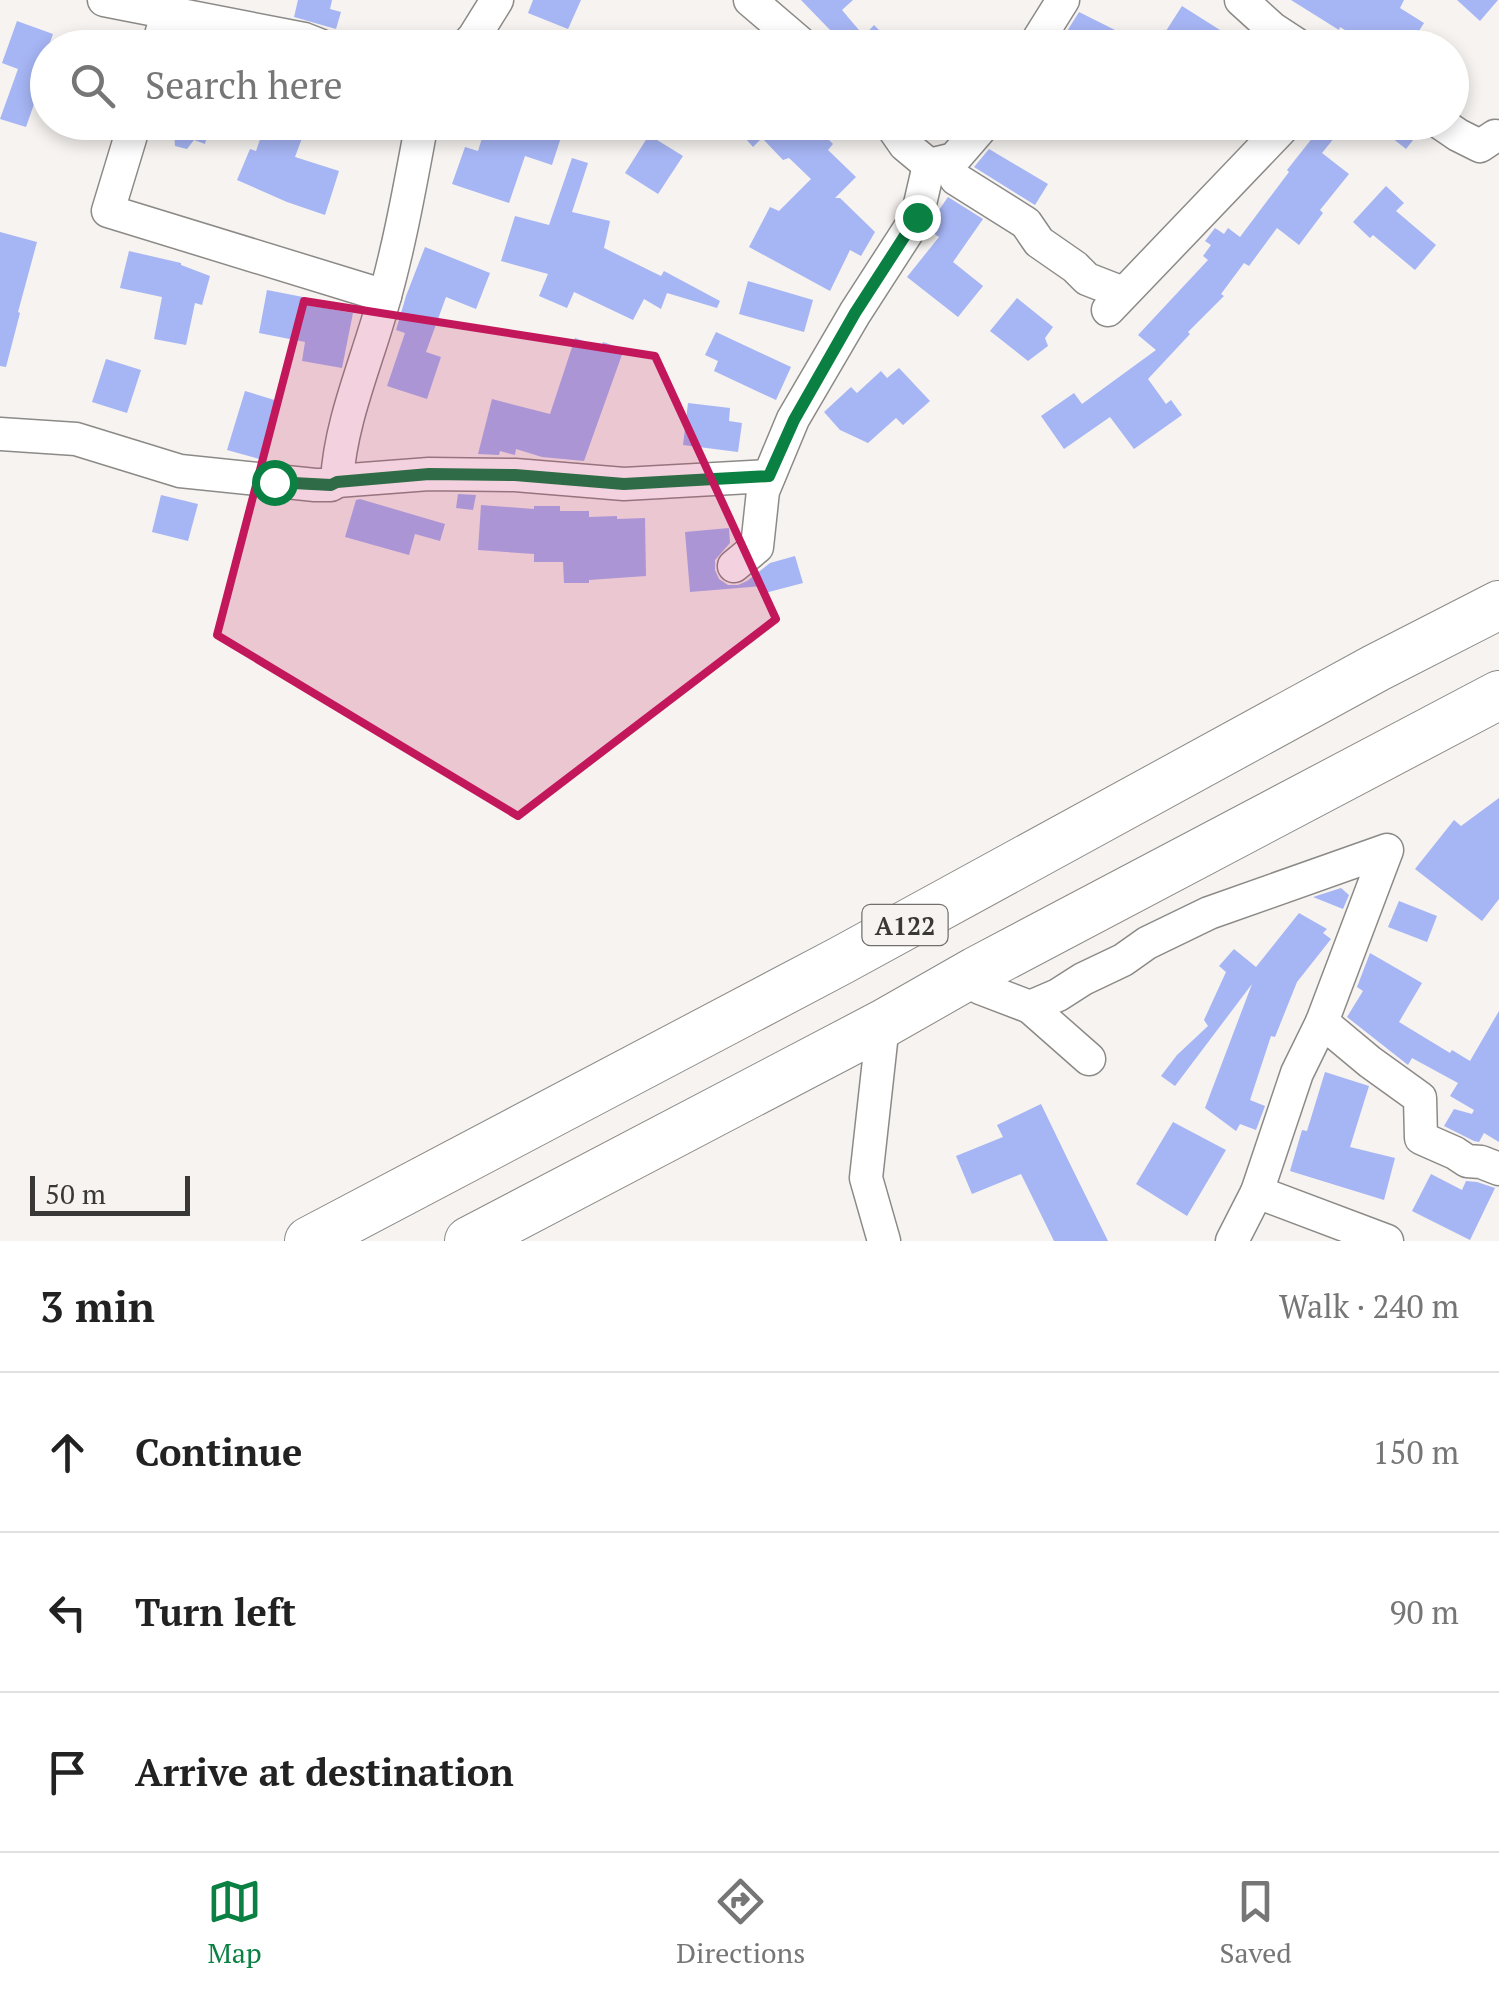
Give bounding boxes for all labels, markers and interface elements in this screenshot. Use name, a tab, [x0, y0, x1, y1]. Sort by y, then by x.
search box	[30, 30, 1469, 140]
icon: search	[65, 58, 120, 113]
text: Search here	[145, 60, 343, 110]
route end	[895, 195, 941, 241]
route start	[252, 460, 298, 506]
road number: A122	[862, 905, 948, 945]
scale bar	[30, 1171, 190, 1216]
text: 50 m	[45, 1175, 106, 1212]
text: 3 min	[40, 1278, 155, 1334]
text: Walk · 240 m	[1279, 1285, 1459, 1327]
icon: ahead	[40, 1425, 95, 1480]
text: Continue	[135, 1427, 302, 1477]
text: 150 m	[1372, 1431, 1459, 1473]
icon: left	[40, 1585, 95, 1640]
text: Turn left	[135, 1587, 296, 1637]
text: 90 m	[1389, 1591, 1459, 1633]
icon: arrive	[40, 1745, 95, 1800]
text: Arrive at destination	[135, 1747, 514, 1797]
tab: Map	[207, 1874, 262, 1971]
tab: Directions	[676, 1874, 805, 1971]
tab: Saved	[1219, 1874, 1292, 1971]

